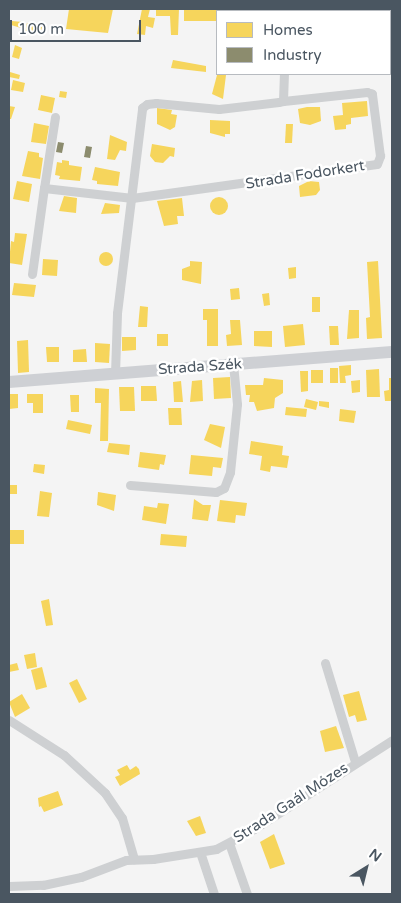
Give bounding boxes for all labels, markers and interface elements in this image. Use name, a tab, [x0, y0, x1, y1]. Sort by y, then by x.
scale bar	[12, 10, 144, 42]
legend	[216, 10, 391, 75]
text: 100 m	[18, 20, 64, 38]
text: Homes	[263, 21, 313, 39]
text: Industry	[263, 46, 322, 64]
street label: Strada Fodorkert	[244, 157, 366, 193]
street label: Strada Szék	[157, 355, 243, 379]
street label: Strada Gaál Mózes	[230, 759, 352, 847]
north arrow	[341, 843, 391, 893]
text: N	[366, 845, 385, 866]

